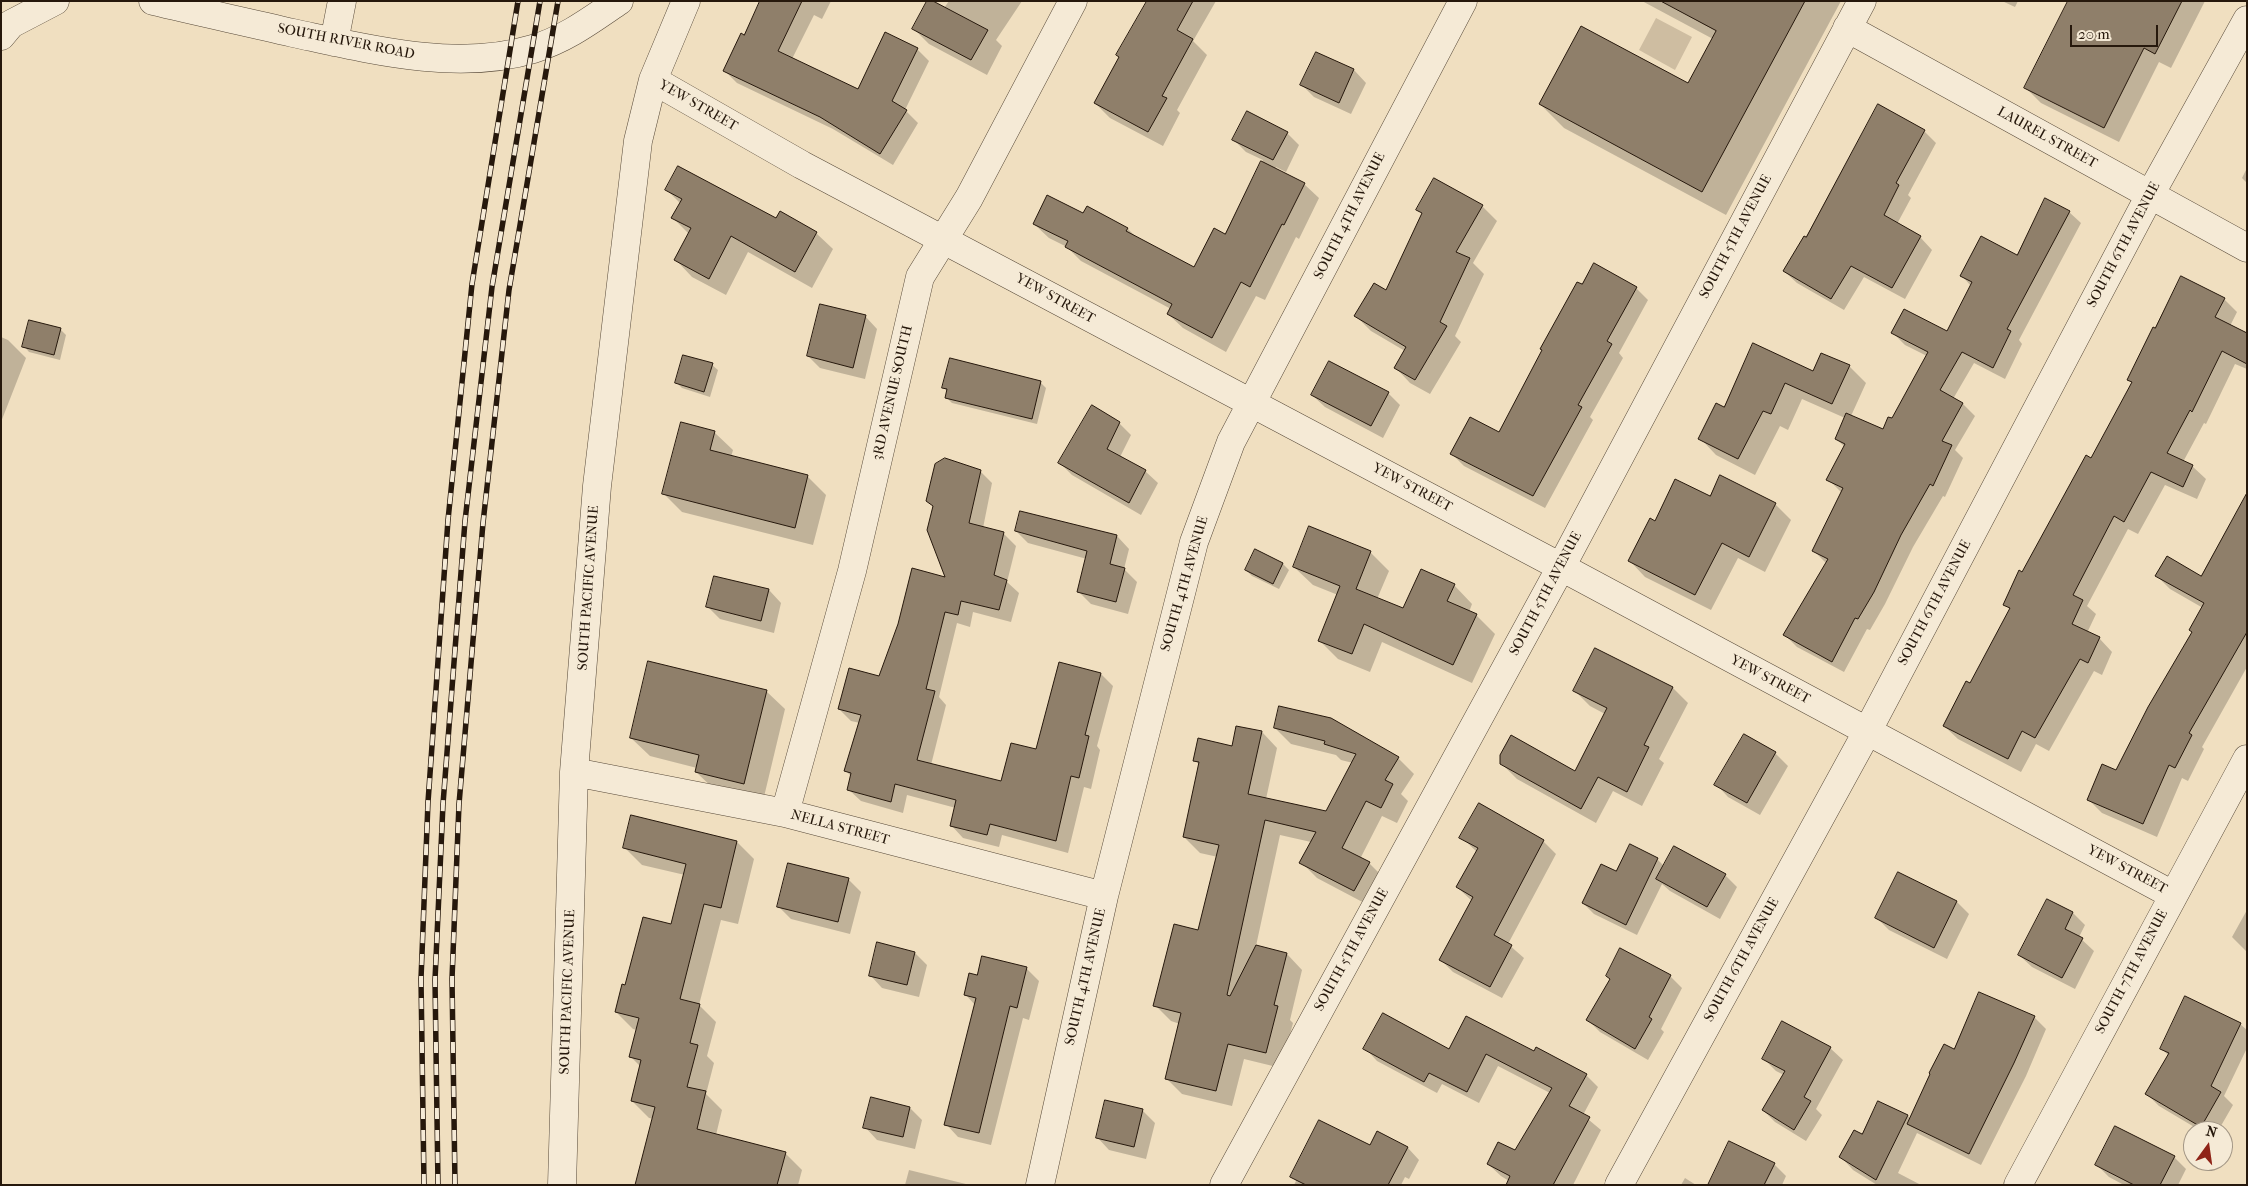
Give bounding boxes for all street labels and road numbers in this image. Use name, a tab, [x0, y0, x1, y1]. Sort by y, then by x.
street label: SOUTH RIVER ROAD	[276, 20, 416, 64]
street label: YEW STREET	[656, 77, 740, 135]
street label: LAUREL STREET	[1994, 104, 2100, 172]
street label: SOUTH 4TH AVENUE	[1311, 150, 1389, 282]
street label: SOUTH 5TH AVENUE	[1696, 172, 1776, 302]
street label: SOUTH 6TH AVENUE	[2084, 179, 2164, 311]
street label: YEW STREET	[1012, 270, 1098, 328]
street label: 3RD AVENUE SOUTH	[869, 324, 917, 462]
street label: YEW STREET	[1369, 460, 1455, 516]
street label: SOUTH PACIFIC AVENUE	[575, 505, 603, 671]
street label: SOUTH 4TH AVENUE	[1158, 514, 1212, 654]
street label: SOUTH 5TH AVENUE	[1506, 529, 1586, 659]
street label: SOUTH 6TH AVENUE	[1895, 537, 1975, 669]
street label: YEW STREET	[1727, 652, 1813, 708]
street label: NELLA STREET	[789, 807, 891, 849]
street label: YEW STREET	[2084, 842, 2170, 898]
street label: SOUTH 5TH AVENUE	[1311, 886, 1393, 1014]
street label: SOUTH 6TH AVENUE	[1701, 895, 1783, 1025]
street label: SOUTH 4TH AVENUE	[1062, 907, 1110, 1047]
street label: SOUTH 7TH AVENUE	[2092, 907, 2172, 1037]
street label: SOUTH PACIFIC AVENUE	[557, 909, 579, 1075]

